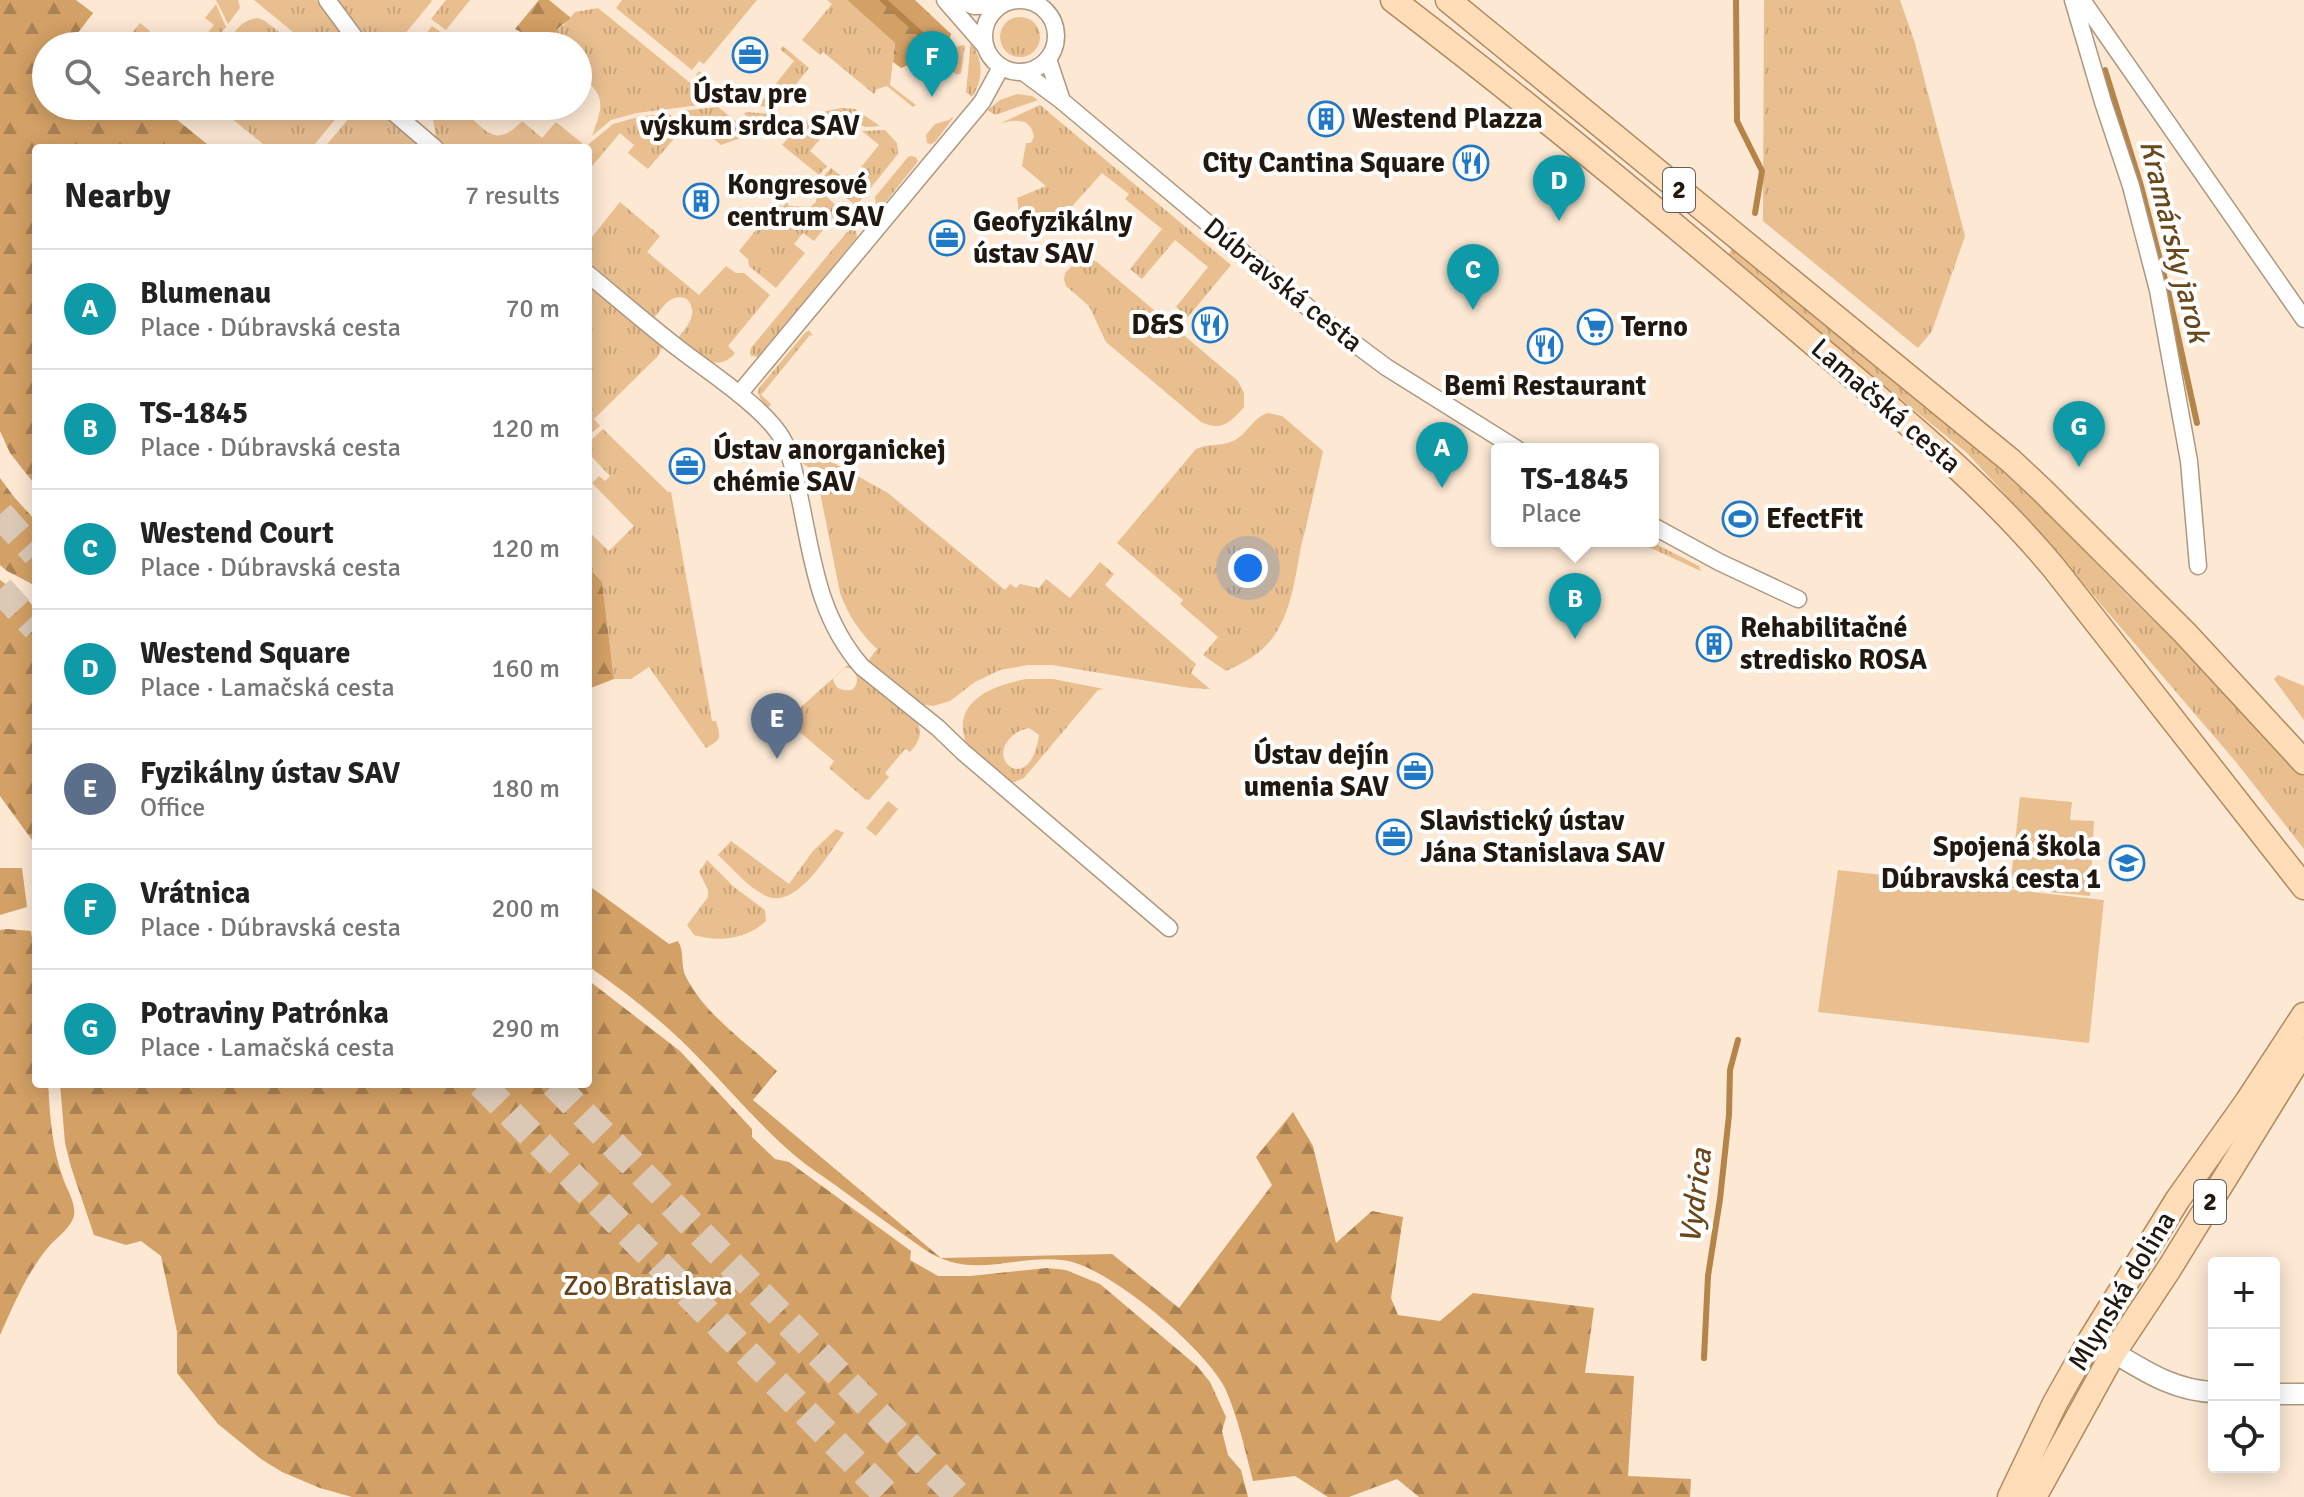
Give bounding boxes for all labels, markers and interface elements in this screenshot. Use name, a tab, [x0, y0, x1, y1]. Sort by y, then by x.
pin: F	[906, 31, 958, 97]
search box	[32, 32, 592, 120]
office icon: Ústav pre výskum srdca SAV	[731, 36, 769, 74]
icon: search	[60, 54, 104, 98]
text: Search here	[124, 58, 275, 95]
place label: Ústav pre výskum srdca SAV	[639, 75, 860, 143]
building icon: Westend Plazza	[1307, 100, 1345, 138]
place label: Westend Plazza	[1352, 102, 1543, 136]
water label: Kramársky jarok	[2131, 136, 2218, 349]
restaurant icon: City Cantina Square	[1452, 144, 1490, 182]
place label: City Cantina Square	[1202, 146, 1445, 180]
pin: D	[1533, 155, 1585, 221]
place label: Kongresové centrum SAV	[727, 168, 884, 234]
road number: 2	[1663, 168, 1695, 212]
text: Nearby	[64, 175, 171, 217]
text: 7 results	[465, 180, 560, 212]
building icon: Kongresové centrum SAV	[682, 182, 720, 220]
place label: Geofyzikálny ústav SAV	[973, 205, 1133, 271]
street label: Dúbravská cesta	[1197, 210, 1369, 360]
office icon: Geofyzikálny ústav SAV	[928, 219, 966, 257]
pin: C	[1447, 244, 1499, 310]
text: Blumenau	[140, 275, 271, 312]
text: A	[82, 293, 98, 325]
text: 70 m	[505, 293, 560, 325]
restaurant icon: D&S	[1191, 306, 1229, 344]
place label: D&S	[1131, 308, 1184, 342]
supermarket icon: Terno	[1576, 308, 1614, 346]
place label: Terno	[1621, 310, 1688, 344]
text: Place · Dúbravská cesta	[140, 312, 401, 344]
restaurant icon: Bemi Restaurant	[1526, 327, 1564, 365]
street label: Lamačská cesta	[1804, 331, 1968, 481]
place label: Bemi Restaurant	[1444, 369, 1647, 403]
text: TS-1845	[140, 395, 248, 432]
pin: G	[2053, 401, 2105, 467]
text: B	[82, 413, 98, 445]
text: 120 m	[491, 413, 560, 445]
pin: A	[1416, 422, 1468, 488]
place label: Ústav anorganickej chémie SAV	[713, 431, 946, 499]
text: Place · Dúbravská cesta	[140, 432, 401, 464]
popup	[1491, 443, 1659, 547]
office icon: Ústav anorganickej chémie SAV	[668, 447, 706, 485]
text: TS-1845	[1521, 461, 1629, 498]
text: Place	[1521, 498, 1582, 530]
sports icon: EfectFit	[1721, 500, 1759, 538]
place label: EfectFit	[1766, 502, 1864, 536]
text: Westend Court	[140, 515, 334, 552]
text: C	[82, 533, 98, 565]
text: 120 m	[491, 533, 560, 565]
your location	[1228, 548, 1268, 588]
text: Place · Dúbravská cesta	[140, 552, 401, 584]
pin: B	[1549, 573, 1601, 639]
place label: Rehabilitačné stredisko ROSA	[1740, 611, 1927, 677]
building icon: Rehabilitačné stredisko ROSA	[1695, 625, 1733, 663]
text: Westend Square	[140, 635, 350, 672]
text: D	[81, 653, 99, 685]
text: 160 m	[491, 653, 560, 685]
text: Place · Lamačská cesta	[140, 672, 395, 704]
pin: E	[751, 693, 803, 759]
place label: Ústav dejín umenia SAV	[1244, 736, 1389, 804]
office icon: Ústav dejín umenia SAV	[1396, 752, 1434, 790]
text: Fyzikálny ústav SAV	[140, 755, 400, 792]
text: E	[83, 773, 97, 805]
text: 180 m	[491, 773, 560, 805]
text: Office	[140, 792, 205, 824]
place label: Slavistický ústav Jána Stanislava SAV	[1420, 804, 1665, 870]
office icon: Slavistický ústav Jána Stanislava SAV	[1375, 818, 1413, 856]
place label: Spojená škola Dúbravská cesta 1	[1881, 830, 2101, 896]
school or university icon: Spojená škola Dúbravská cesta 1	[2108, 844, 2146, 882]
text: Vrátnica	[140, 875, 250, 912]
text: F	[83, 893, 97, 925]
text: 200 m	[491, 893, 560, 925]
text: Place · Dúbravská cesta	[140, 912, 401, 944]
text: Potraviny Patrónka	[140, 995, 389, 1032]
text: G	[81, 1013, 99, 1045]
text: 290 m	[491, 1013, 560, 1045]
text: Place · Lamačská cesta	[140, 1032, 395, 1064]
water label: Vydrica	[1672, 1146, 1720, 1246]
road number: 2	[2194, 1180, 2226, 1224]
street label: Mlynská dolina	[2061, 1205, 2183, 1377]
map controls	[2208, 1257, 2280, 1473]
button: +	[2208, 1257, 2280, 1329]
park label: Zoo Bratislava	[563, 1269, 733, 1303]
button: −	[2208, 1329, 2280, 1401]
button: locate	[2208, 1401, 2280, 1473]

